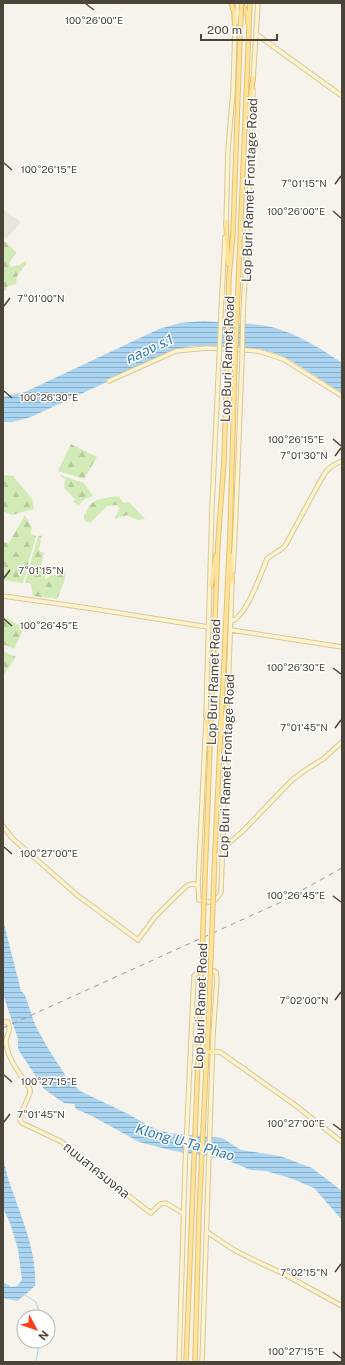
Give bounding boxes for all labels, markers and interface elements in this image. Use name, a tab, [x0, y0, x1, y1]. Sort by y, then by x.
text: 100°26'00"E	[65, 14, 123, 26]
scale bar	[201, 16, 277, 42]
text: 200 m	[207, 23, 242, 37]
street label: Lop Buri Ramet Frontage Road	[239, 98, 260, 282]
text: 100°26'15"E	[21, 163, 77, 175]
text: 7°01'15"N	[281, 177, 327, 189]
text: 100°26'00"E	[267, 205, 325, 217]
text: 7°01'00"N	[17, 292, 65, 304]
street label: Lop Buri Ramet Road	[218, 296, 237, 422]
water label: คลอง ร.1	[122, 331, 176, 367]
text: 100°26'30"E	[20, 391, 78, 403]
text: 100°26'15"E	[268, 433, 324, 445]
text: 7°01'30"N	[280, 449, 328, 461]
text: 7°01'15"N	[18, 564, 64, 576]
text: 100°26'45"E	[20, 619, 78, 631]
street label: Lop Buri Ramet Road	[204, 619, 223, 745]
text: 100°26'30"E	[267, 661, 325, 673]
street label: Lop Buri Ramet Frontage Road	[216, 674, 237, 858]
text: 7°01'45"N	[280, 721, 328, 733]
text: 100°27'00"E	[20, 847, 78, 859]
text: 100°26'45"E	[267, 889, 325, 901]
street label: Lop Buri Ramet Road	[191, 943, 210, 1069]
text: 7°02'00"N	[279, 994, 329, 1006]
text: 100°27'15"E	[21, 1075, 77, 1087]
text: 7°01'45"N	[17, 1108, 65, 1120]
text: 100°27'00"E	[267, 1117, 325, 1129]
water label: Klong U-Ta Phao	[134, 1120, 237, 1164]
street label: ถนนสาครมงคล	[60, 1139, 133, 1202]
text: 7°02'15"N	[280, 1266, 328, 1278]
north arrow	[16, 1309, 56, 1349]
text: N	[36, 1328, 51, 1343]
text: 100°27'15"E	[268, 1345, 324, 1357]

